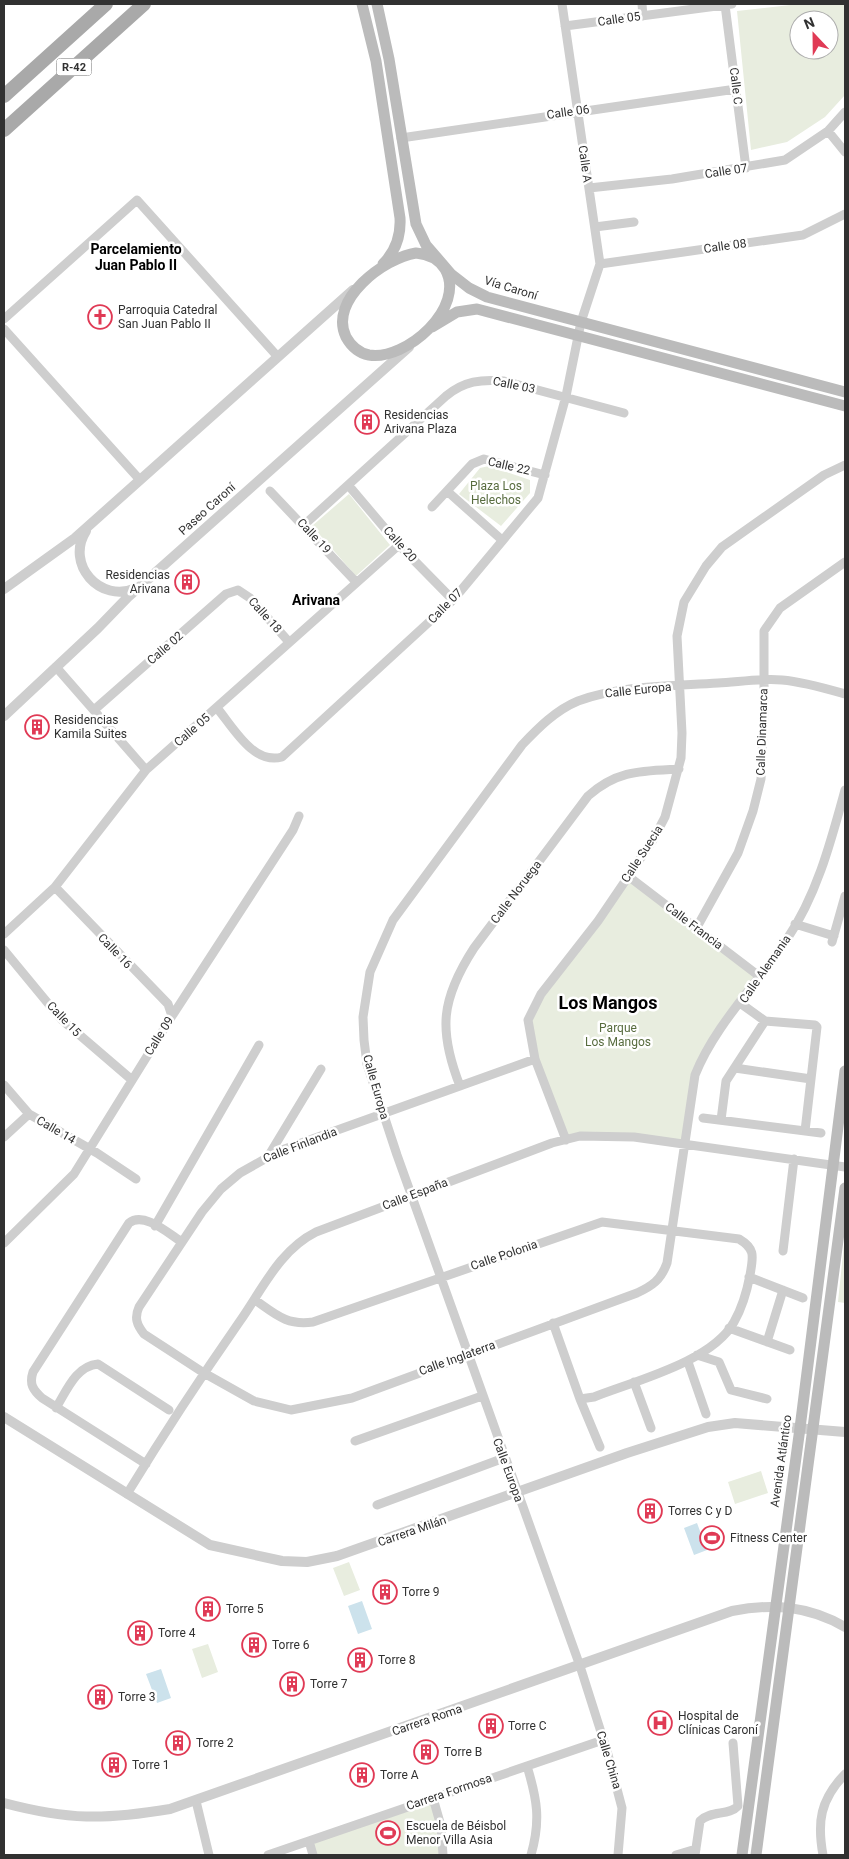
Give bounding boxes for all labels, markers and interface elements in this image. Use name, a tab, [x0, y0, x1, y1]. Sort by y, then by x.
street label: Calle 05	[597, 9, 642, 29]
north arrow	[789, 10, 839, 60]
text: N	[802, 14, 817, 32]
road number: R-42	[56, 58, 92, 76]
street label: Calle C	[727, 67, 745, 106]
street label: Calle 06	[546, 102, 591, 122]
street label: Calle A	[575, 145, 595, 184]
street label: Calle 07	[704, 161, 749, 181]
street label: Calle 08	[703, 236, 748, 256]
district label: Parcelamiento Juan Pablo II	[90, 241, 182, 273]
street label: Vía Caroní	[483, 273, 540, 303]
place label: Parroquia Catedral San Juan Pablo II	[118, 303, 217, 331]
church icon: Parroquia Catedral San Juan Pablo II	[87, 304, 113, 330]
street label: Calle 03	[492, 374, 536, 396]
place label: Residencias Arivana Plaza	[384, 408, 457, 436]
building icon: Residencias Arivana Plaza	[354, 409, 380, 435]
street label: Calle 22	[486, 454, 532, 478]
street label: Paseo Caroní	[176, 479, 239, 538]
park label: Plaza Los Helechos	[470, 479, 522, 507]
street label: Calle 19	[294, 515, 334, 557]
street label: Calle 20	[380, 523, 420, 565]
place label: Residencias Arivana	[105, 568, 170, 596]
building icon: Residencias Arivana	[174, 569, 200, 595]
street label: Calle 07	[425, 585, 465, 626]
district label: Arivana	[292, 592, 341, 608]
street label: Calle 18	[245, 594, 285, 636]
street label: Calle 02	[144, 628, 186, 667]
street label: Calle Europa	[604, 680, 672, 700]
street label: Calle Dinamarca	[753, 688, 771, 776]
street label: Calle 05	[171, 710, 213, 749]
place label: Residencias Kamila Suites	[54, 713, 127, 741]
building icon: Residencias Kamila Suites	[24, 714, 50, 740]
street label: Calle Suecia	[618, 823, 666, 885]
street label: Calle Noruega	[488, 858, 544, 926]
street label: Calle Francia	[662, 900, 726, 952]
street label: Calle 16	[95, 931, 135, 972]
street label: Calle Alemania	[736, 932, 794, 1006]
district label: Los Mangos	[559, 992, 657, 1013]
street label: Calle 15	[44, 999, 84, 1040]
street label: Calle 09	[142, 1014, 176, 1058]
park label: Parque Los Mangos	[585, 1021, 651, 1049]
street label: Calle Europa	[360, 1053, 392, 1121]
street label: Calle 14	[34, 1113, 78, 1147]
street label: Calle Finlandia	[261, 1124, 339, 1166]
street label: Calle España	[380, 1175, 450, 1213]
street label: Calle Polonia	[469, 1237, 539, 1273]
street label: Calle Inglaterra	[417, 1338, 497, 1378]
street label: Avenida Atlántico	[768, 1414, 794, 1508]
street label: Calle Europa	[490, 1436, 526, 1504]
building icon: Torres C y D	[637, 1498, 663, 1524]
place label: Torres C y D	[668, 1504, 732, 1518]
street label: Carrera Milán	[376, 1513, 448, 1549]
sports icon: Fitness Center	[699, 1525, 725, 1551]
place label: Fitness Center	[730, 1531, 807, 1545]
building icon: Torre 9	[372, 1579, 398, 1605]
place label: Torre 9	[402, 1585, 440, 1599]
building icon: Torre 5	[195, 1596, 221, 1622]
place label: Torre 5	[226, 1602, 264, 1616]
building icon: Torre 4	[127, 1620, 153, 1646]
place label: Torre 4	[158, 1626, 196, 1640]
building icon: Torre 6	[241, 1632, 267, 1658]
place label: Torre 6	[272, 1638, 310, 1652]
building icon: Torre 8	[347, 1647, 373, 1673]
place label: Torre 8	[378, 1653, 416, 1667]
building icon: Torre 7	[279, 1671, 305, 1697]
place label: Torre 7	[310, 1677, 348, 1691]
building icon: Torre 3	[87, 1684, 113, 1710]
place label: Torre 3	[118, 1690, 156, 1704]
street label: Carrera Roma	[390, 1701, 464, 1739]
place label: Hospital de Clínicas Caroní	[678, 1709, 759, 1737]
hospital icon: Hospital de Clínicas Caroní	[647, 1710, 673, 1736]
building icon: Torre C	[478, 1713, 504, 1739]
place label: Torre C	[508, 1719, 547, 1733]
street label: Calle China	[594, 1729, 624, 1791]
building icon: Torre 2	[165, 1730, 191, 1756]
place label: Torre 2	[196, 1736, 234, 1750]
building icon: Torre B	[413, 1739, 439, 1765]
place label: Torre B	[444, 1745, 482, 1759]
building icon: Torre 1	[101, 1752, 127, 1778]
place label: Torre 1	[132, 1758, 170, 1772]
building icon: Torre A	[349, 1762, 375, 1788]
place label: Torre A	[380, 1768, 419, 1782]
street label: Carrera Formosa	[404, 1771, 494, 1813]
place label: Escuela de Béisbol Menor Villa Asia	[406, 1819, 506, 1847]
sports icon: Escuela de Béisbol Menor Villa Asia	[375, 1820, 401, 1846]

